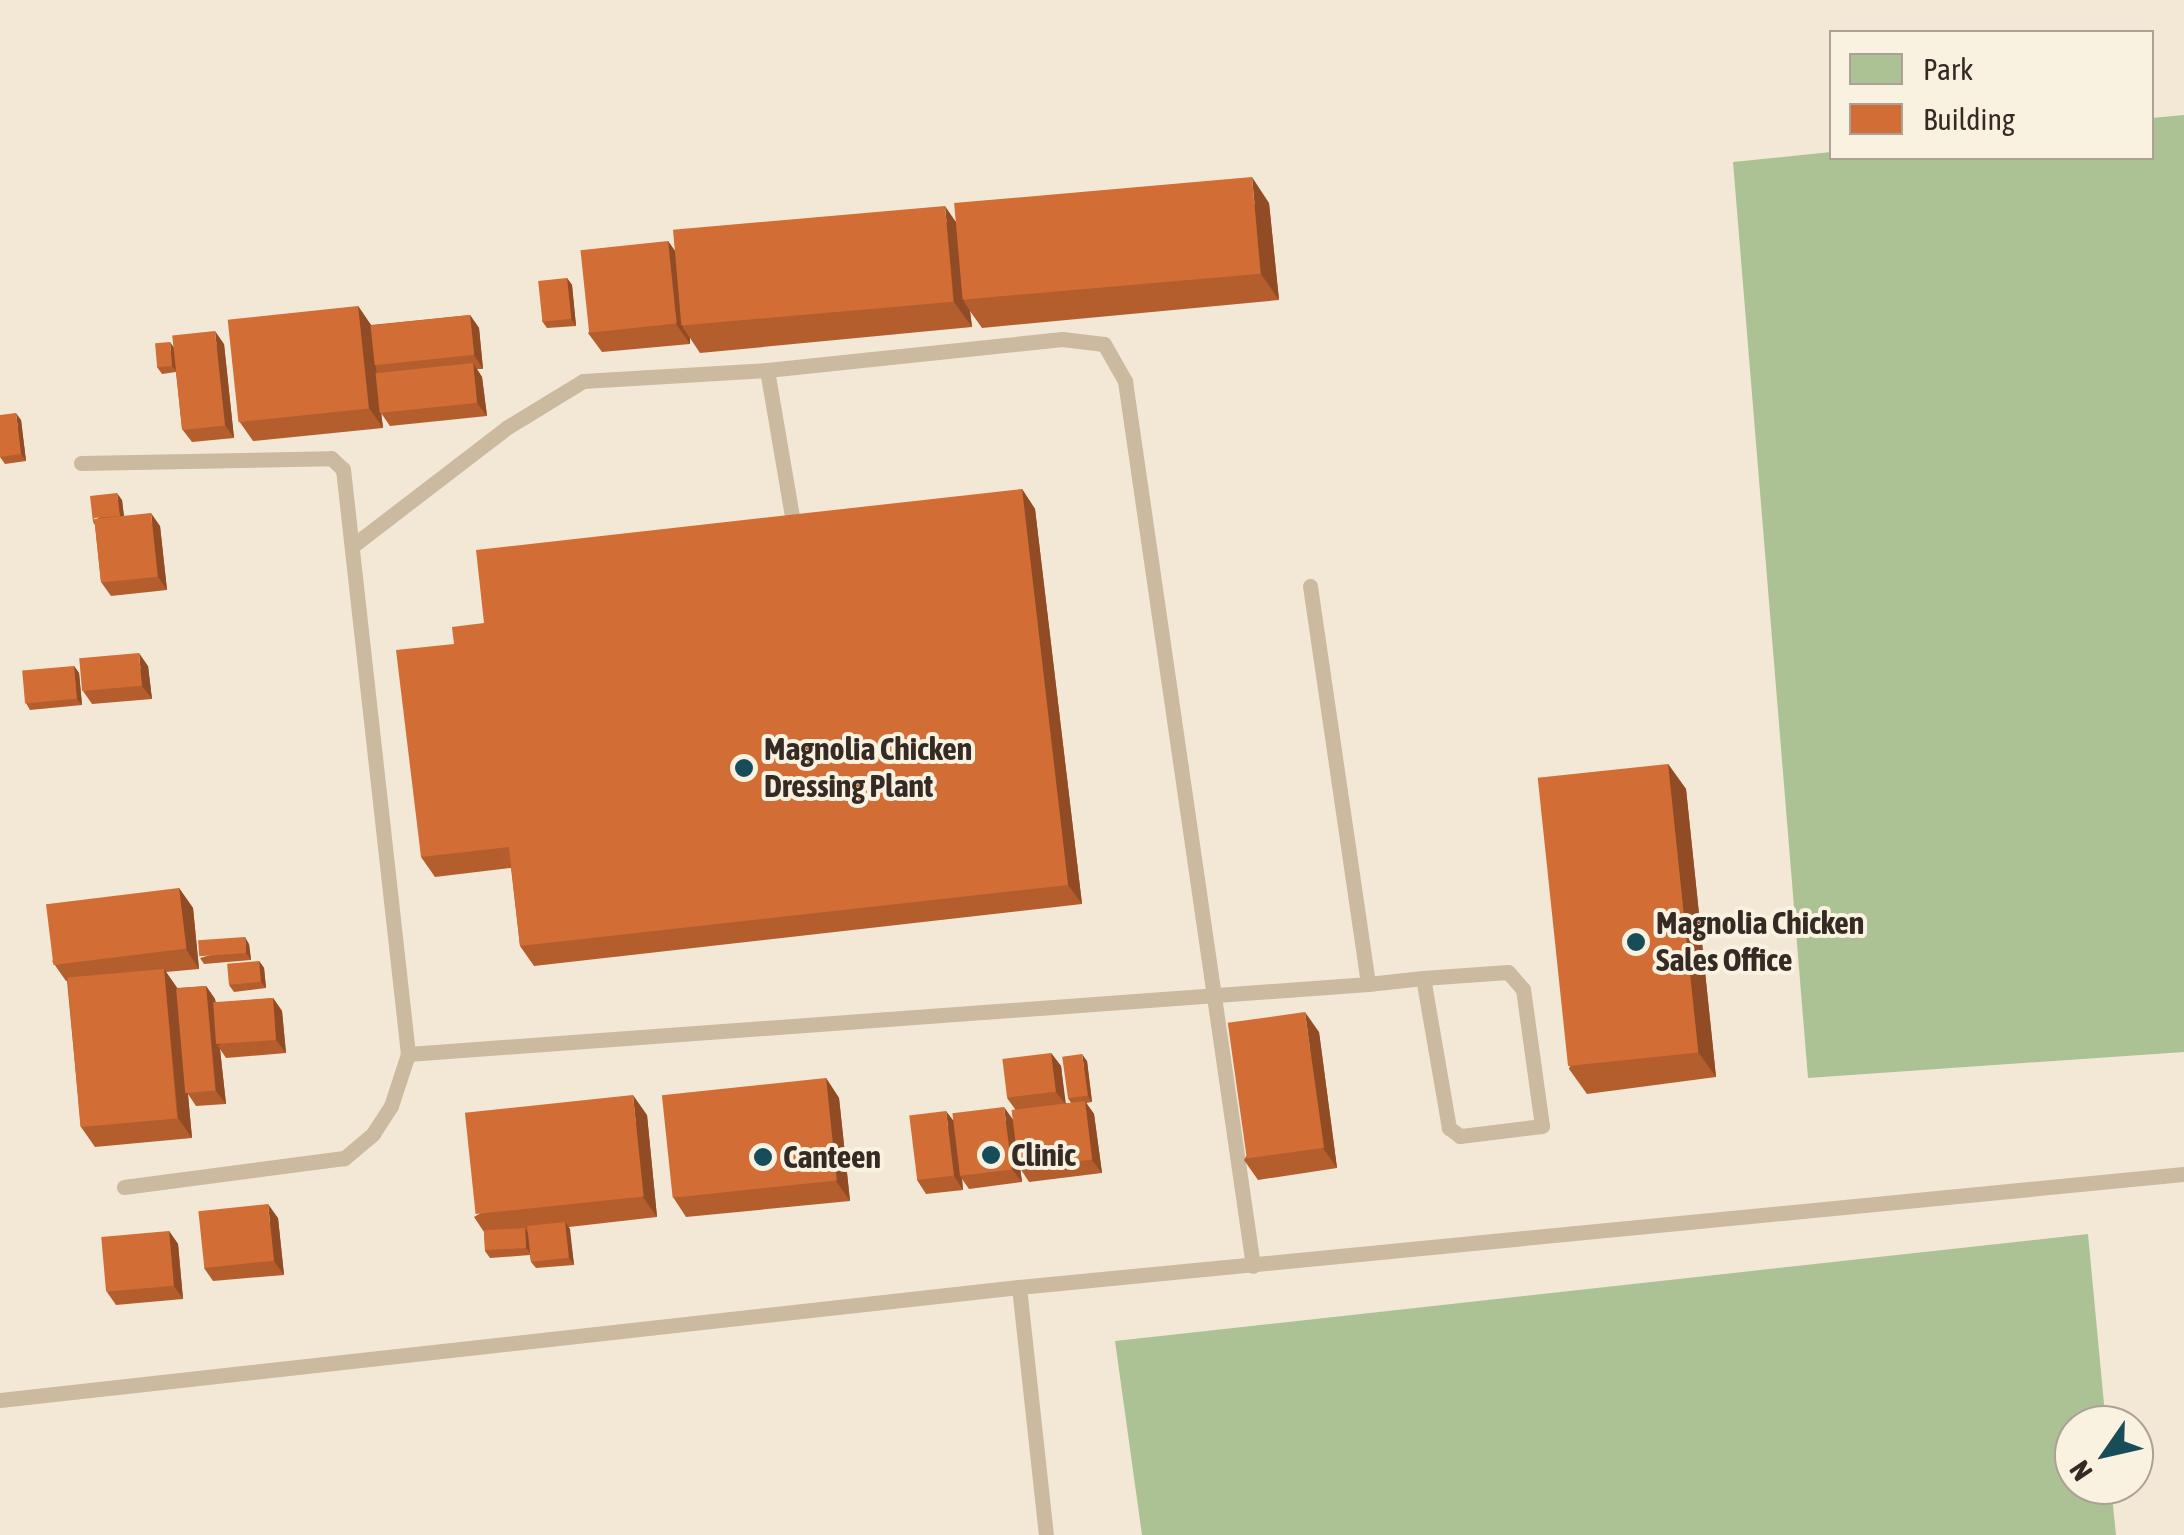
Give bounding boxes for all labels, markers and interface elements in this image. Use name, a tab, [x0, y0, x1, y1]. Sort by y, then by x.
legend	[1829, 30, 2154, 160]
text: Park	[1923, 52, 1973, 86]
text: Building	[1923, 102, 2015, 136]
place label: Magnolia Chicken Dressing Plant	[764, 731, 972, 806]
marker: Magnolia Chicken Dressing Plant	[733, 757, 755, 779]
place label: Magnolia Chicken Sales Office	[1656, 905, 1864, 980]
marker: Magnolia Chicken Sales Office	[1625, 931, 1647, 953]
place label: Clinic	[1011, 1136, 1076, 1174]
place label: Canteen	[783, 1138, 881, 1176]
marker: Clinic	[980, 1144, 1002, 1166]
marker: Canteen	[752, 1146, 774, 1168]
north arrow	[2054, 1405, 2154, 1505]
text: N	[2063, 1455, 2099, 1486]

